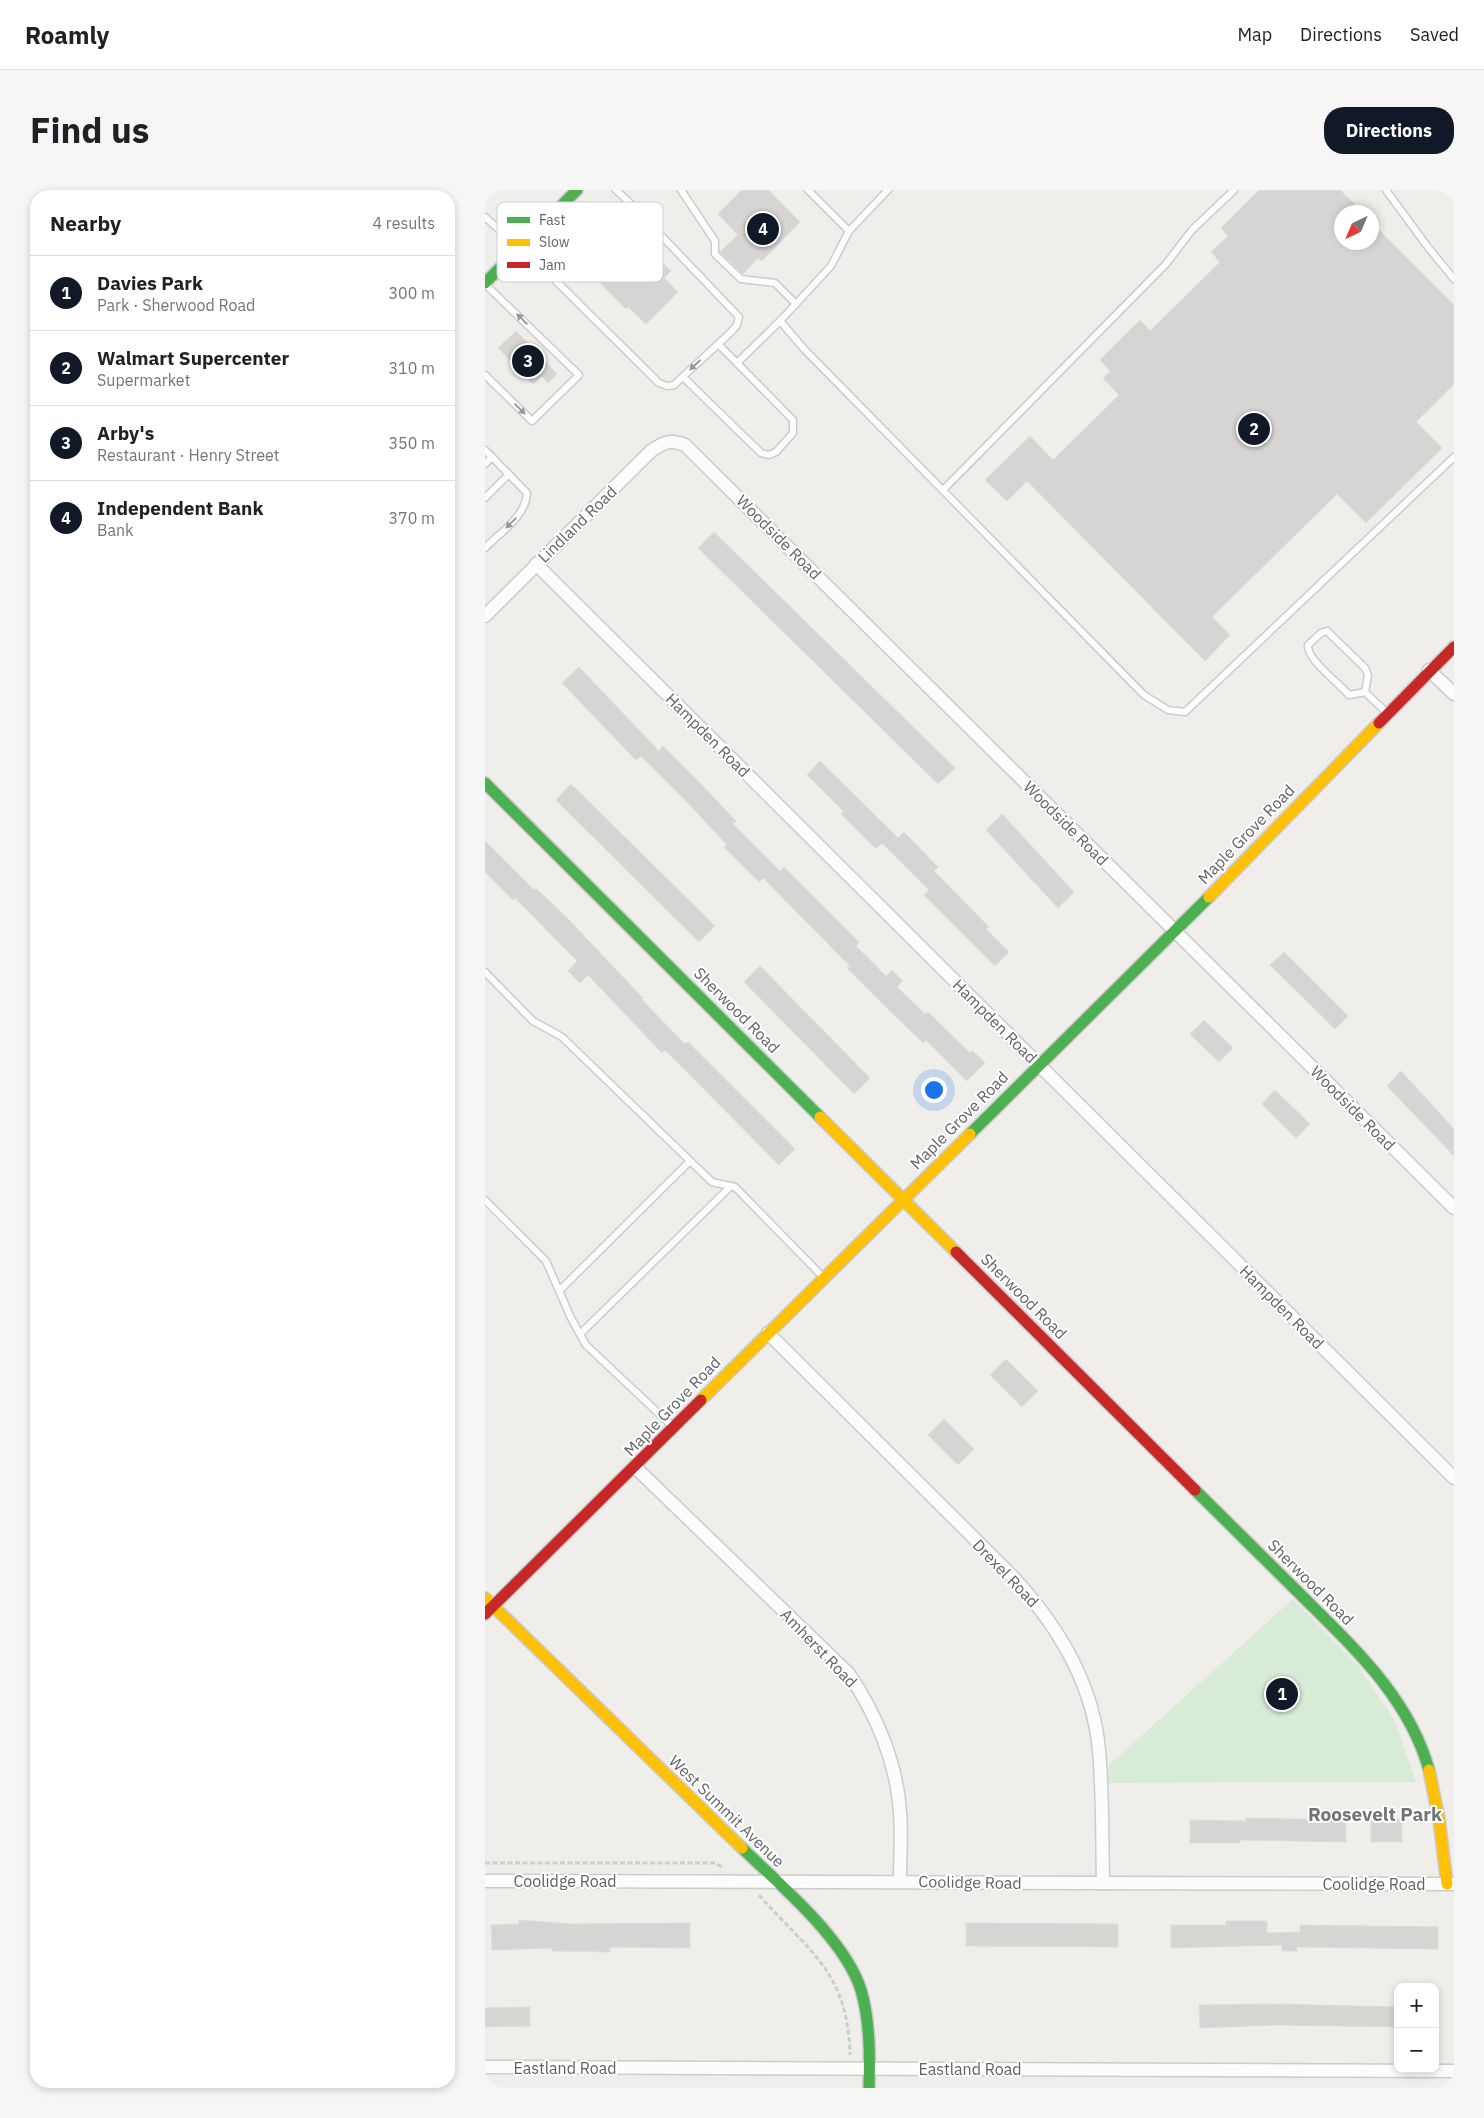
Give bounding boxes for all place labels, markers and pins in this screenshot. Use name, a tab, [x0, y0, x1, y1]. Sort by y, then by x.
pin: 4	[747, 210, 779, 248]
pin: 3	[512, 342, 544, 380]
pin: 2	[1238, 410, 1270, 448]
pin: 1	[1266, 1675, 1298, 1713]

